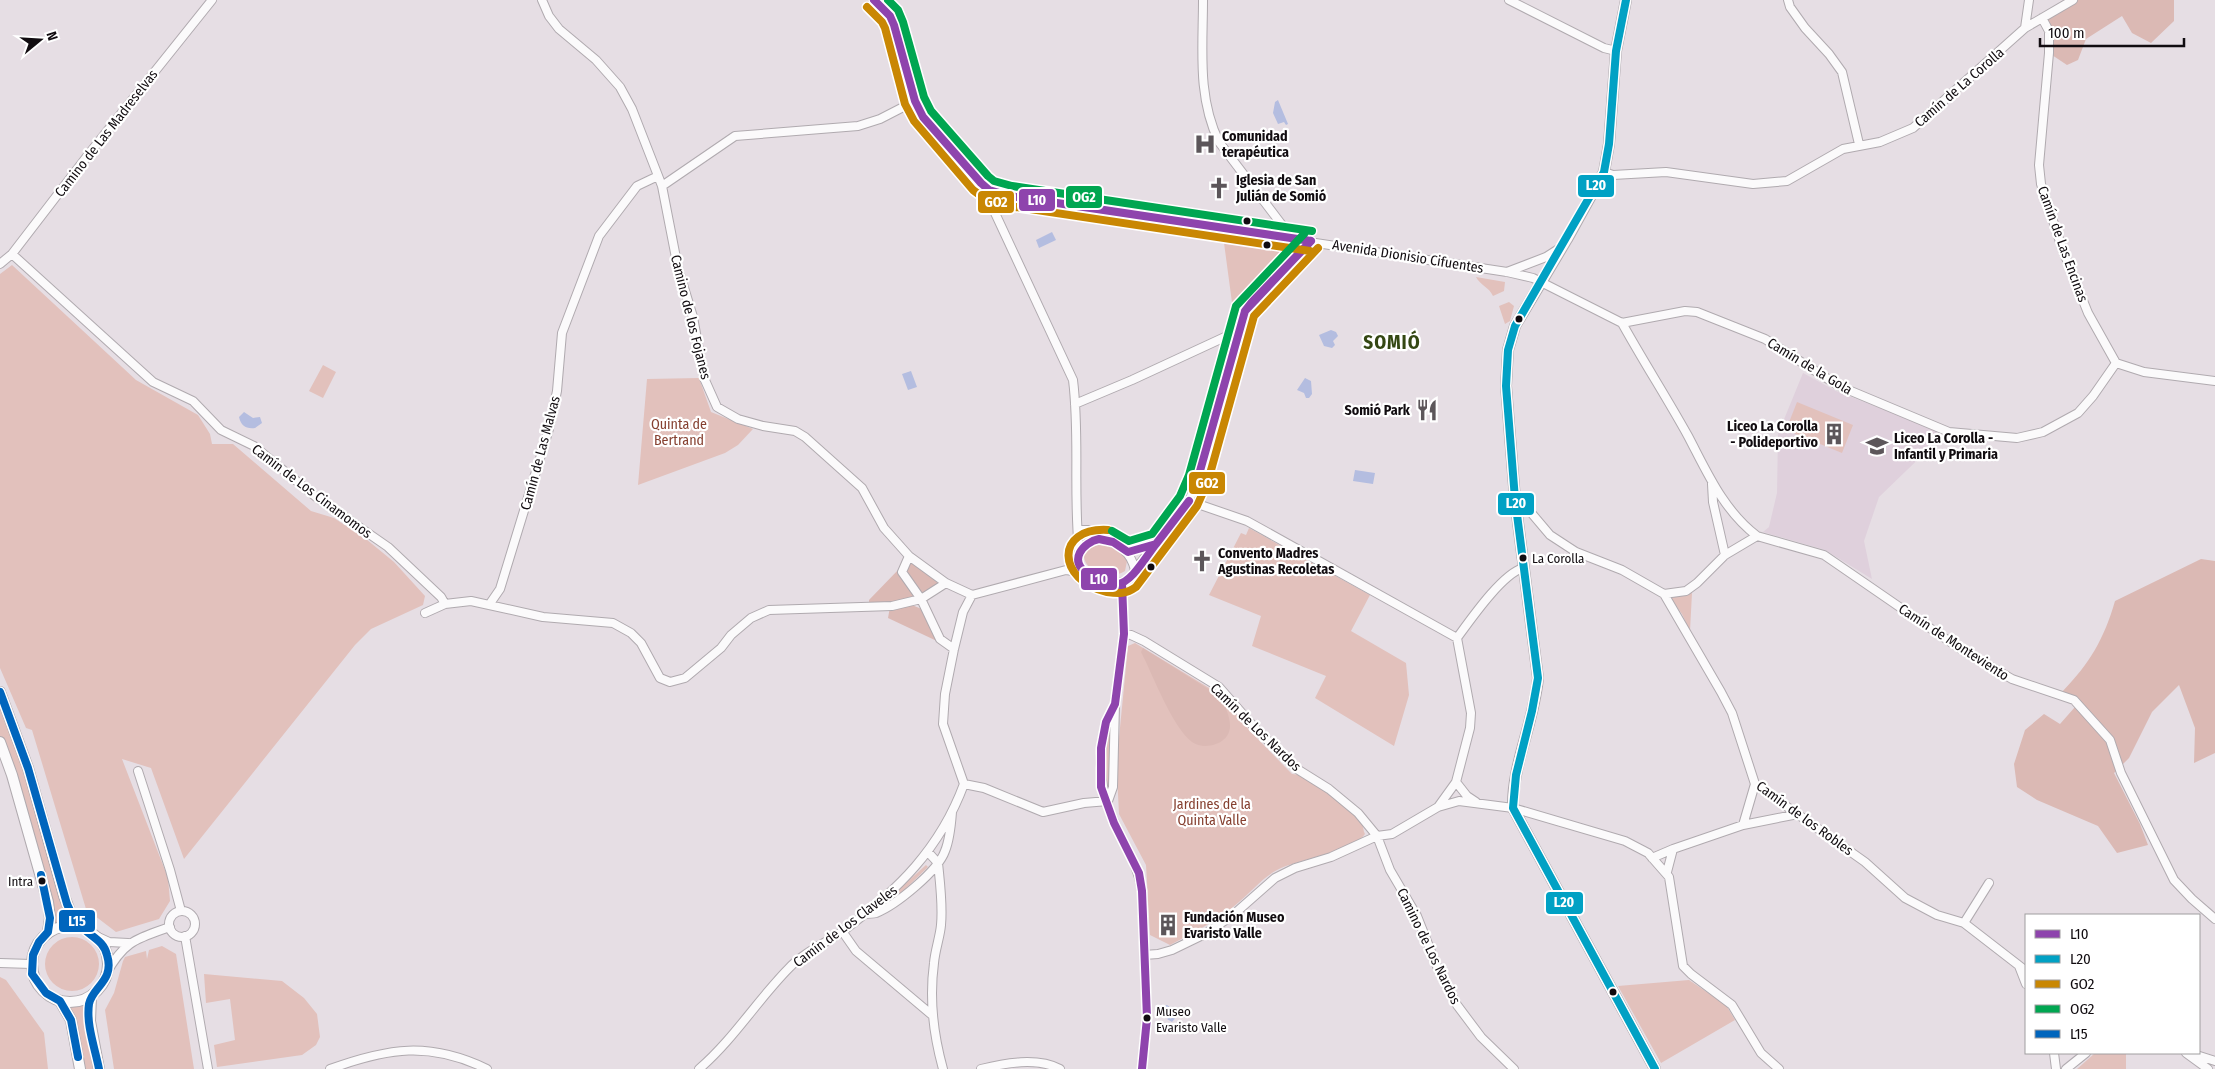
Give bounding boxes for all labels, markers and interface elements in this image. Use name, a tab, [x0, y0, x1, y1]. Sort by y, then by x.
north arrow	[15, 15, 65, 65]
scale bar	[2040, 15, 2184, 47]
text: 100 m	[2048, 24, 2085, 42]
text: N	[43, 30, 61, 43]
street label: Camín de La Corolla	[1911, 44, 2008, 131]
street label: Camino de Las Madreselvas	[51, 66, 161, 200]
place label: Comunidad terapéutica	[1222, 128, 1289, 161]
hospital icon: Comunidad terapéutica	[1192, 131, 1218, 157]
place label: Iglesia de San Julián de Somió	[1235, 172, 1327, 205]
line badge: L20	[1577, 174, 1615, 198]
church icon: Iglesia de San Julián de Somió	[1206, 175, 1232, 201]
text: L20	[1586, 177, 1607, 194]
street label: Camín de Las Encinas	[2034, 184, 2091, 304]
line badge: OG2	[1065, 185, 1103, 209]
line badge: L10	[1018, 188, 1056, 212]
text: OG2	[1072, 189, 1096, 206]
line badge: GO2	[977, 190, 1015, 214]
text: L10	[1028, 192, 1047, 209]
text: GO2	[984, 194, 1008, 211]
unlabelled marker	[1242, 216, 1252, 226]
street label: Avenida Dionisio Cifuentes	[1331, 236, 1485, 277]
unlabelled marker	[1262, 240, 1272, 250]
street label: Camino de los Fojanes	[667, 253, 714, 381]
unlabelled marker	[1514, 314, 1524, 324]
district label: SOMIÓ	[1363, 330, 1421, 354]
street label: Camín de la Gola	[1764, 334, 1855, 399]
street label: Camín de Las Malvas	[517, 394, 564, 512]
restaurant icon: Somió Park	[1414, 397, 1440, 423]
place label: Somió Park	[1344, 402, 1411, 419]
park label: Quinta de Bertrand	[651, 416, 707, 449]
place label: Liceo La Corolla - Polideportivo	[1727, 418, 1819, 451]
building icon: Liceo La Corolla - Polideportivo	[1821, 421, 1847, 447]
place label: Liceo La Corolla - Infantil y Primaria	[1894, 430, 1998, 463]
school or university icon: Liceo La Corolla - Infantil y Primaria	[1864, 433, 1890, 459]
street label: Camín de Los Cinamomos	[248, 441, 375, 542]
line badge: GO2	[1188, 471, 1226, 495]
text: GO2	[1195, 475, 1219, 492]
line badge: L20	[1497, 492, 1535, 516]
text: L20	[1506, 495, 1527, 512]
place label: Convento Madres Agustinas Recoletas	[1217, 545, 1334, 578]
church icon: Convento Madres Agustinas Recoletas	[1189, 548, 1215, 574]
place label: La Corolla	[1532, 551, 1584, 566]
marker: La Corolla	[1518, 553, 1528, 563]
unlabelled marker	[1146, 562, 1156, 572]
line badge: L10	[1080, 567, 1118, 591]
text: L10	[1090, 571, 1109, 588]
street label: Camín de Monteviento	[1895, 600, 2012, 684]
street label: Camín de Los Nardos	[1207, 680, 1305, 775]
street label: Camín de los Robles	[1753, 778, 1856, 859]
park label: Jardines de la Quinta Valle	[1173, 796, 1251, 829]
place label: Intra	[8, 874, 33, 889]
marker: Intra	[37, 876, 47, 886]
street label: Camín de Los Claveles	[790, 882, 901, 971]
street label: Camino de Los Nardos	[1393, 885, 1464, 1007]
line badge: L20	[1545, 891, 1584, 915]
text: L20	[1554, 894, 1575, 911]
line badge: L15	[58, 909, 96, 933]
place label: Fundación Museo Evaristo Valle	[1184, 909, 1285, 942]
building icon: Fundación Museo Evaristo Valle	[1155, 912, 1181, 938]
text: L15	[68, 913, 86, 930]
legend	[2025, 914, 2200, 1054]
text: L10	[2070, 925, 2089, 943]
text: L20	[2070, 950, 2091, 968]
text: GO2	[2070, 975, 2095, 993]
unlabelled marker	[1608, 987, 1618, 997]
text: OG2	[2070, 1000, 2095, 1018]
place label: Museo Evaristo Valle	[1156, 1004, 1227, 1035]
marker: Museo Evaristo Valle	[1142, 1013, 1152, 1023]
text: L15	[2070, 1025, 2088, 1043]

